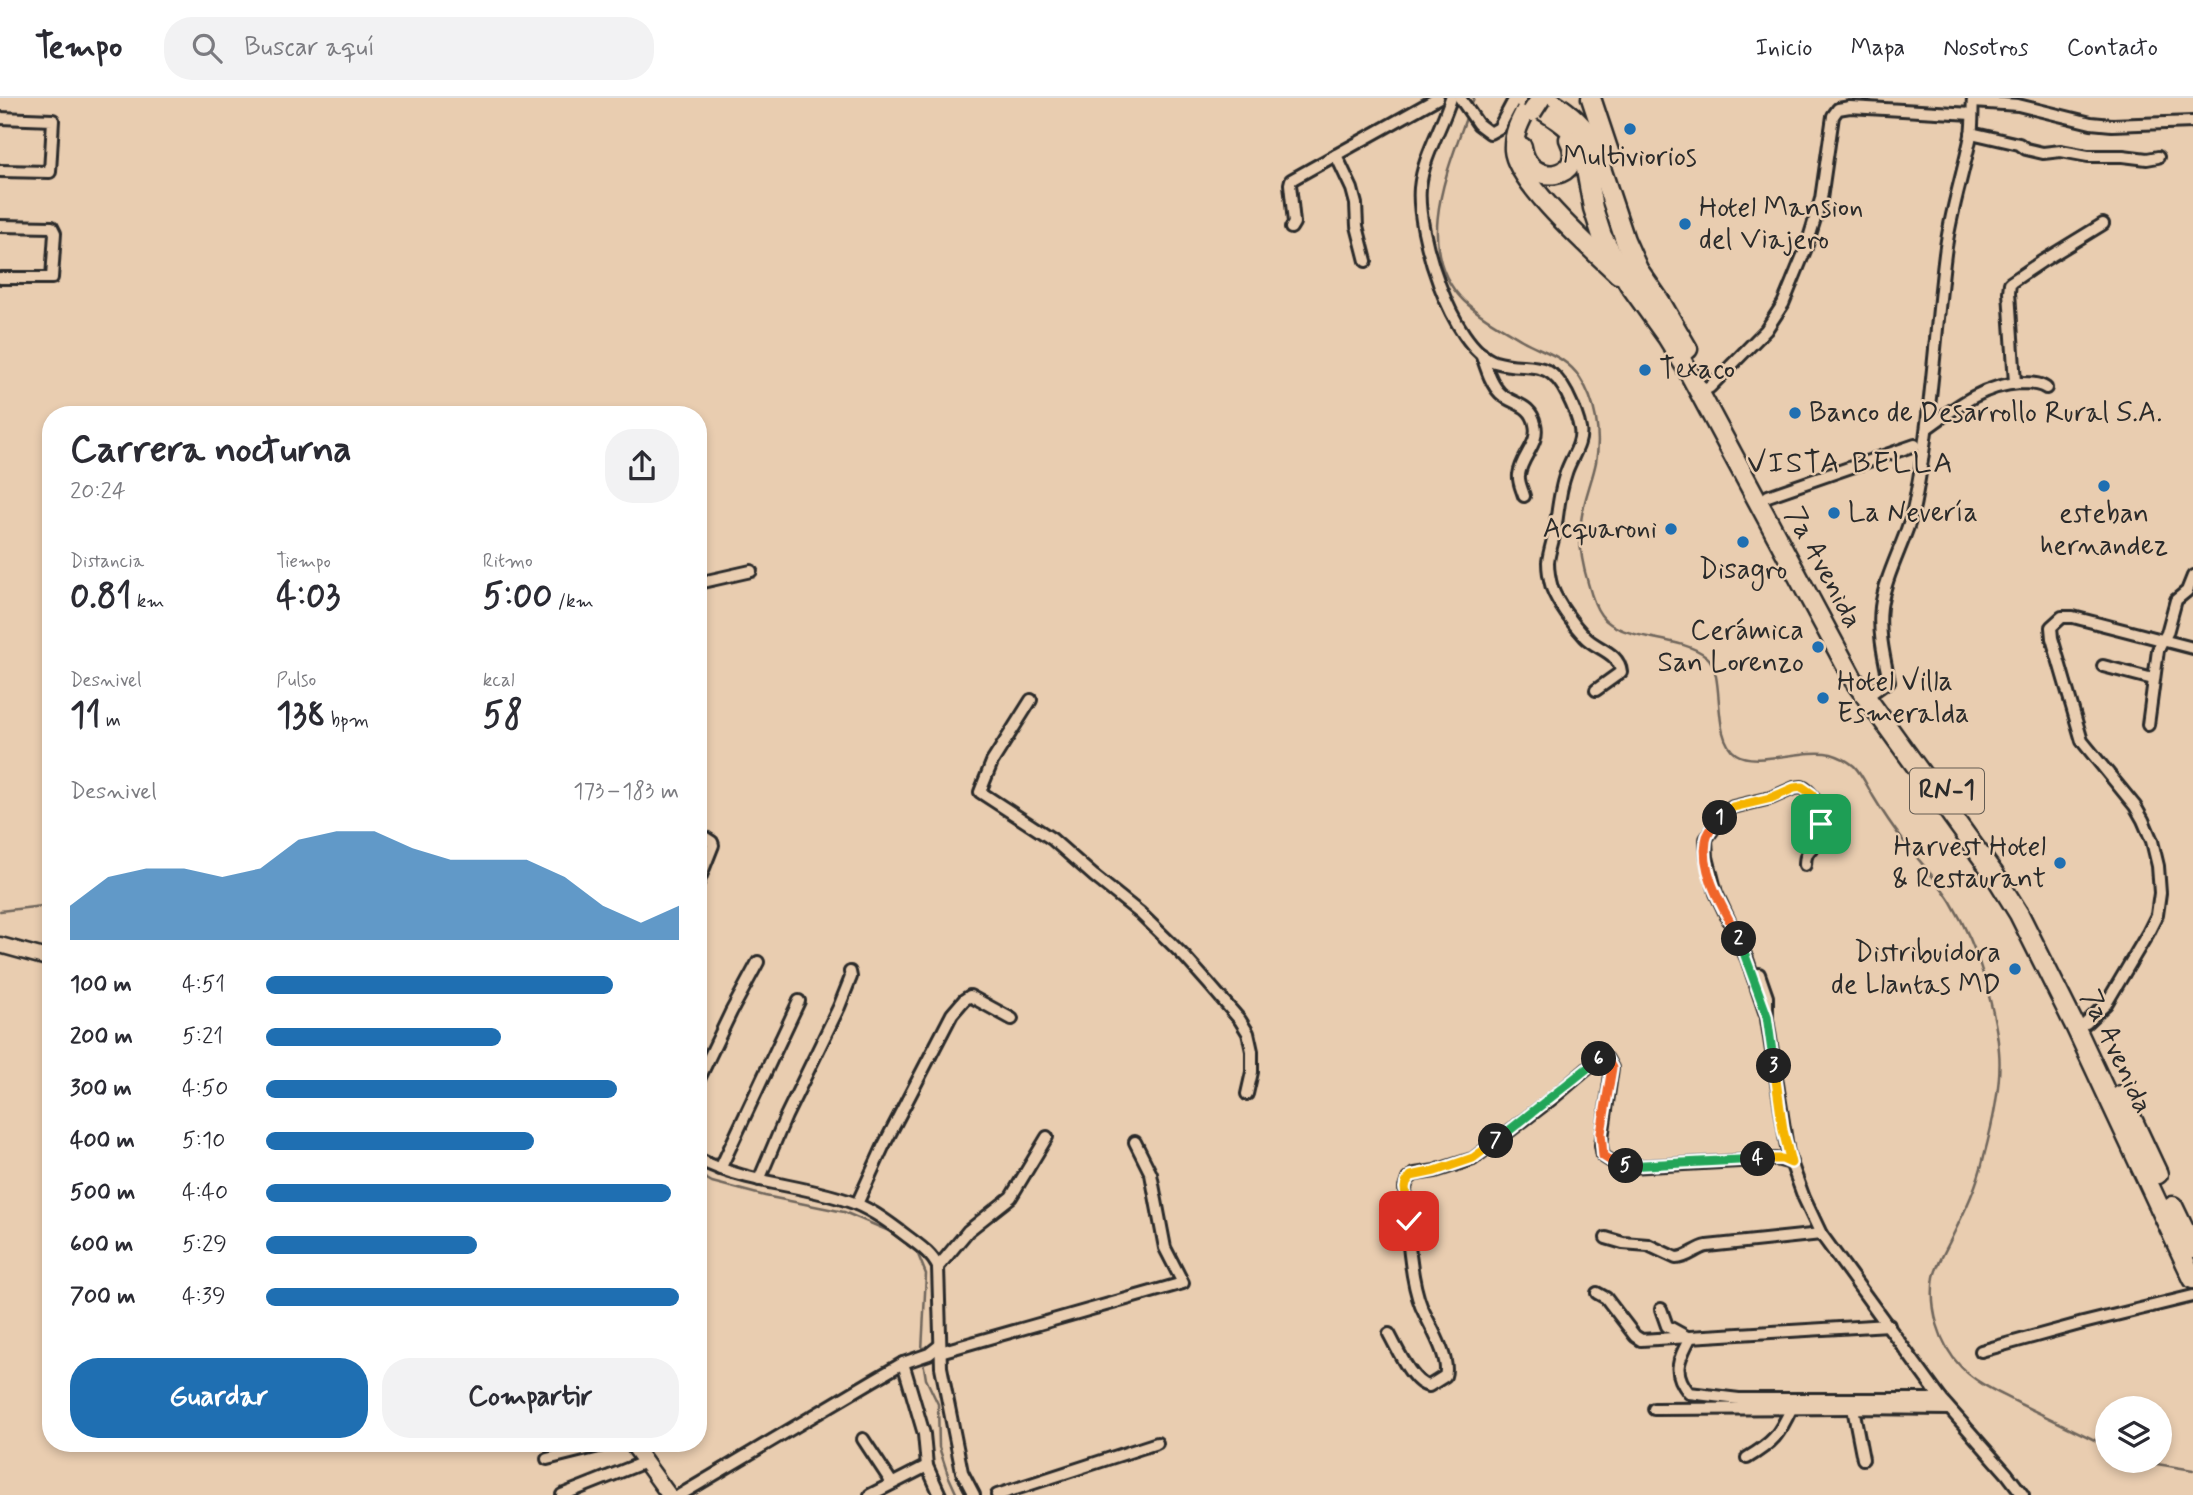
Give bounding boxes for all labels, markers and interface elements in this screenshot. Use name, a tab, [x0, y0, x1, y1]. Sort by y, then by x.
search box	[164, 17, 654, 80]
text: Tempo	[35, 26, 122, 70]
icon: search	[188, 29, 226, 67]
text: Buscar aquí	[244, 31, 375, 65]
text: Inicio	[1755, 33, 1813, 64]
text: Mapa	[1851, 33, 1905, 64]
text: Nosotros	[1943, 33, 2029, 64]
text: Contacto	[2067, 33, 2158, 64]
marker: Multiviorios	[1622, 121, 1638, 137]
place label: Multiviorios	[1563, 139, 1697, 176]
place label: Hotel Mansion del Viajero	[1699, 190, 1863, 259]
marker: Hotel Mansion del Viajero	[1677, 216, 1693, 232]
place label: Texaco	[1659, 352, 1735, 389]
marker: Texaco	[1637, 362, 1653, 378]
place label: Banco de Desarrollo Rural S.A.	[1809, 395, 2162, 432]
marker: Banco de Desarrollo Rural S.A.	[1787, 405, 1803, 421]
text: Carrera nocturna	[70, 426, 352, 475]
button: share	[605, 429, 679, 503]
district label: VISTA BELLA	[1747, 444, 1955, 483]
text: 20:24	[70, 477, 126, 507]
marker: esteban hernandez	[2096, 478, 2112, 494]
place label: La Nevería	[1848, 495, 1978, 532]
place label: esteban hernandez	[2040, 496, 2168, 565]
street label: 7a Avenida	[1776, 501, 1870, 635]
marker: La Nevería	[1826, 505, 1842, 521]
place label: Acquaroni	[1543, 511, 1657, 548]
marker: Acquaroni	[1663, 521, 1679, 537]
marker: Disagro	[1735, 534, 1751, 550]
text: Distancia	[70, 549, 144, 574]
text: Tiempo	[276, 549, 331, 574]
text: Ritmo	[483, 549, 533, 574]
place label: Disagro	[1699, 552, 1787, 591]
text: 0.81	[70, 574, 132, 620]
text: 4:03	[276, 574, 340, 620]
text: 5:00	[483, 574, 553, 620]
text: km	[132, 589, 165, 614]
text: /km	[553, 589, 594, 614]
place label: Cerámica San Lorenzo	[1657, 613, 1804, 682]
marker: Cerámica San Lorenzo	[1810, 639, 1826, 655]
place label: Hotel Villa Esmeralda	[1837, 664, 1969, 733]
text: Desnivel	[70, 668, 142, 693]
text: Pulso	[276, 668, 316, 693]
text: kcal	[483, 668, 515, 693]
marker: Hotel Villa Esmeralda	[1815, 690, 1831, 706]
text: 11	[70, 693, 101, 739]
text: 138	[276, 693, 326, 739]
text: 58	[483, 693, 523, 739]
text: m	[101, 708, 121, 733]
text: bpm	[326, 708, 369, 733]
road number: RN-1	[1910, 768, 1984, 814]
text: Desnivel	[70, 777, 157, 807]
text: 173–183 m	[573, 777, 679, 807]
pin	[1791, 794, 1851, 854]
pin: 1	[1702, 800, 1738, 836]
text: 1	[1715, 805, 1724, 830]
icon: arrive	[1802, 805, 1840, 843]
place label: Harvest Hotel & Restaurant	[1892, 829, 2046, 898]
marker: Harvest Hotel & Restaurant	[2052, 855, 2068, 871]
pin: 2	[1722, 922, 1756, 956]
text: 2	[1734, 926, 1743, 951]
place label: Distribuidora de Llantas MD	[1831, 935, 2001, 1004]
marker: Distribuidora de Llantas MD	[2007, 961, 2023, 977]
text: 100 m	[70, 970, 132, 1000]
text: 4:51	[182, 970, 225, 1000]
street label: 7a Avenida	[2071, 984, 2161, 1120]
text: 200 m	[70, 1022, 133, 1052]
text: 5:21	[182, 1022, 223, 1052]
pin: 6	[1582, 1042, 1616, 1076]
text: 6	[1594, 1046, 1603, 1071]
pin: 3	[1756, 1048, 1792, 1084]
text: 3	[1769, 1053, 1778, 1078]
text: 300 m	[70, 1074, 132, 1104]
text: 4:50	[182, 1074, 228, 1104]
pin: 7	[1478, 1124, 1514, 1158]
text: 400 m	[70, 1126, 135, 1156]
text: 5:10	[182, 1126, 225, 1156]
text: 7	[1490, 1128, 1501, 1153]
pin: 4	[1740, 1142, 1776, 1176]
text: 4	[1752, 1146, 1763, 1171]
pin: 5	[1608, 1148, 1644, 1184]
text: 5	[1620, 1153, 1631, 1178]
text: 500 m	[70, 1178, 135, 1208]
text: 4:40	[182, 1178, 228, 1208]
pin	[1379, 1191, 1439, 1251]
icon: check	[1390, 1202, 1428, 1240]
text: 600 m	[70, 1230, 133, 1260]
text: 5:29	[182, 1230, 227, 1260]
text: 700 m	[70, 1282, 135, 1312]
text: 4:39	[182, 1282, 226, 1312]
button: Guardar	[70, 1358, 368, 1438]
button: Compartir	[382, 1358, 679, 1438]
map controls	[2095, 1396, 2172, 1473]
button: layers	[2095, 1396, 2172, 1473]

